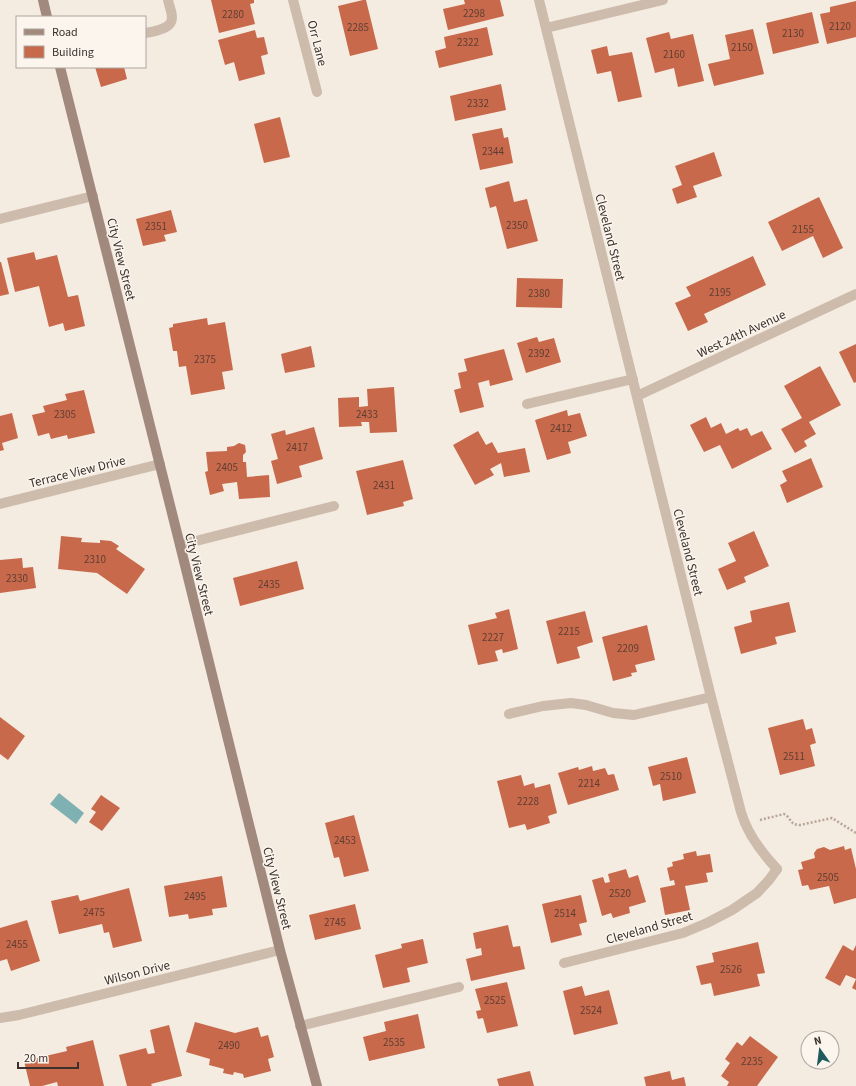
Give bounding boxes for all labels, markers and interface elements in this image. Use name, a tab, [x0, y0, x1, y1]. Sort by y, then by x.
house number: 2298	[463, 6, 485, 21]
house number: 2280	[222, 7, 244, 22]
legend	[16, 16, 146, 68]
street label: Orr Lane	[303, 18, 331, 68]
house number: 2120	[829, 19, 851, 34]
house number: 2285	[347, 20, 369, 35]
text: Road	[52, 24, 78, 41]
house number: 2130	[782, 26, 804, 41]
house number: 2322	[457, 35, 479, 50]
house number: 2150	[731, 40, 753, 55]
text: Building	[52, 44, 94, 61]
house number: 2160	[663, 47, 685, 62]
house number: 2332	[467, 96, 489, 111]
house number: 2344	[482, 144, 504, 159]
street label: Cleveland Street	[591, 192, 630, 283]
street label: City View Street	[102, 216, 140, 303]
house number: 2350	[506, 218, 528, 233]
house number: 2351	[145, 219, 167, 234]
house number: 2155	[792, 222, 814, 237]
house number: 2195	[709, 285, 731, 300]
house number: 2380	[528, 286, 550, 301]
street label: West 24th Avenue	[694, 305, 789, 362]
house number: 2392	[528, 346, 550, 361]
house number: 2375	[194, 352, 216, 367]
house number: 2305	[54, 407, 76, 422]
house number: 2433	[356, 407, 378, 422]
house number: 2412	[550, 421, 572, 436]
house number: 2417	[286, 440, 308, 455]
street label: Terrace View Drive	[27, 451, 127, 493]
house number: 2405	[216, 460, 238, 475]
house number: 2431	[373, 478, 395, 493]
street label: Cleveland Street	[669, 507, 708, 598]
street label: City View Street	[180, 531, 218, 618]
house number: 2310	[84, 552, 106, 567]
house number: 2330	[6, 571, 28, 586]
house number: 2435	[258, 577, 280, 592]
house number: 2215	[558, 624, 580, 639]
house number: 2227	[482, 630, 504, 645]
house number: 2209	[617, 641, 639, 656]
house number: 2511	[783, 749, 805, 764]
house number: 2510	[660, 769, 682, 784]
house number: 2214	[578, 776, 600, 791]
house number: 2228	[517, 794, 539, 809]
house number: 2453	[334, 833, 356, 848]
street label: City View Street	[258, 845, 296, 932]
house number: 2505	[817, 870, 839, 885]
house number: 2520	[609, 886, 631, 901]
house number: 2495	[184, 889, 206, 904]
house number: 2475	[83, 905, 105, 920]
house number: 2514	[554, 906, 576, 921]
street label: Cleveland Street	[604, 907, 695, 949]
house number: 2745	[324, 915, 346, 930]
house number: 2455	[6, 937, 28, 952]
street label: Wilson Drive	[102, 956, 172, 990]
house number: 2526	[720, 962, 742, 977]
house number: 2525	[484, 993, 506, 1008]
house number: 2524	[580, 1003, 602, 1018]
north arrow	[800, 1030, 840, 1070]
text: N	[812, 1033, 823, 1049]
house number: 2535	[383, 1035, 405, 1050]
house number: 2490	[218, 1038, 240, 1053]
scale bar	[18, 1044, 78, 1070]
text: 20 m	[24, 1050, 48, 1067]
house number: 2235	[741, 1054, 763, 1069]

